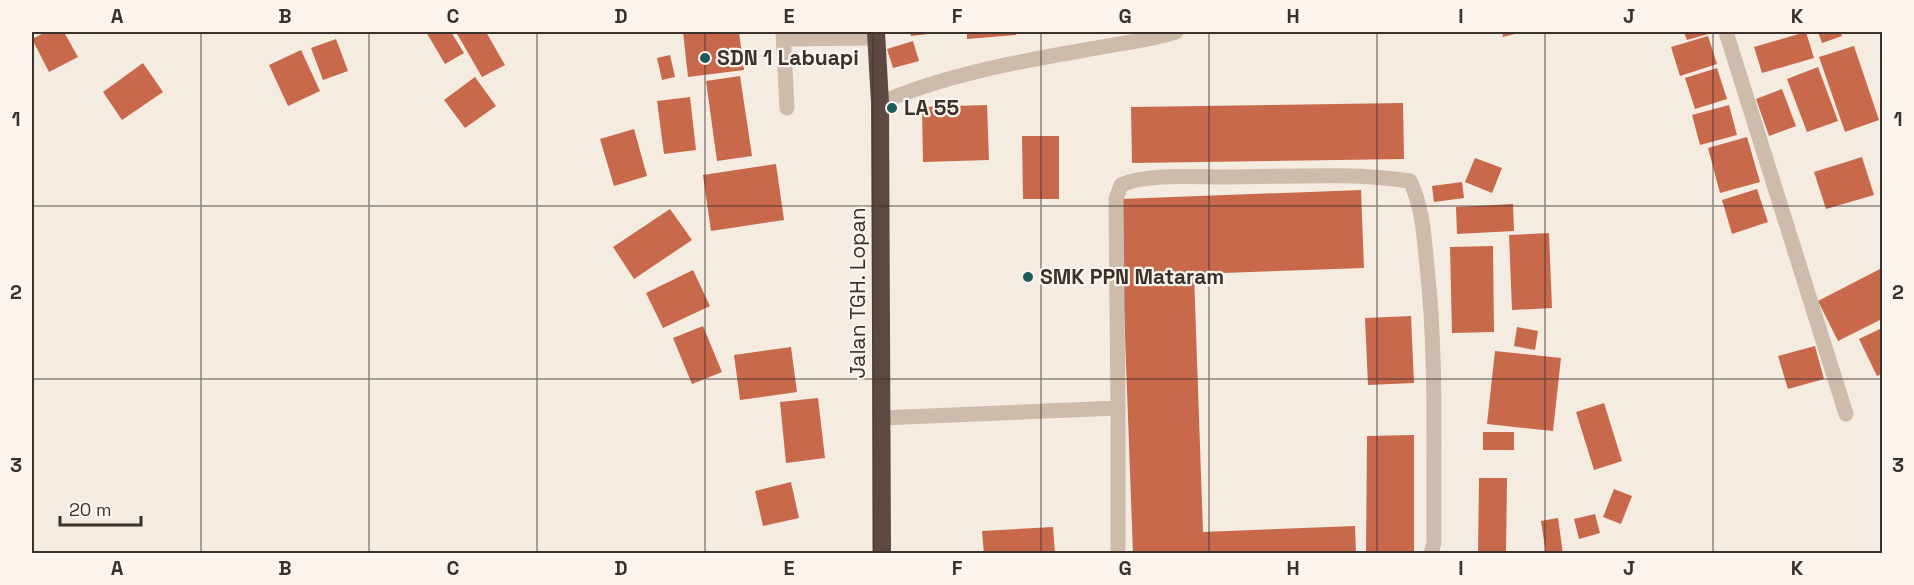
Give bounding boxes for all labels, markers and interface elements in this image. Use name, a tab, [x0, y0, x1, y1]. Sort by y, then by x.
text: A	[111, 3, 124, 29]
text: B	[278, 3, 292, 29]
text: C	[447, 3, 460, 29]
text: D	[614, 3, 628, 29]
text: E	[783, 3, 795, 29]
text: F	[952, 3, 963, 29]
text: G	[1118, 3, 1132, 29]
text: H	[1286, 3, 1300, 29]
text: I	[1458, 3, 1464, 29]
text: J	[1623, 3, 1635, 29]
text: K	[1791, 3, 1804, 29]
place label: SDN 1 Labuapi	[717, 44, 859, 71]
marker: SDN 1 Labuapi	[698, 51, 712, 65]
place label: LA 55	[904, 94, 959, 121]
marker: LA 55	[885, 101, 899, 115]
text: 1	[11, 106, 21, 132]
text: 1	[1893, 106, 1903, 132]
street label: Jalan TGH. Lopan	[844, 207, 871, 379]
place label: SMK PPN Mataram	[1040, 263, 1224, 290]
marker: SMK PPN Mataram	[1021, 270, 1035, 284]
text: 2	[10, 279, 22, 305]
text: 2	[1892, 279, 1904, 305]
text: 3	[10, 452, 22, 478]
text: 3	[1892, 452, 1904, 478]
scale bar	[60, 489, 141, 527]
text: 20 m	[69, 498, 112, 521]
text: A	[111, 555, 124, 581]
text: B	[278, 555, 292, 581]
text: C	[447, 555, 460, 581]
text: D	[614, 555, 628, 581]
text: E	[783, 555, 795, 581]
text: F	[952, 555, 963, 581]
text: G	[1118, 555, 1132, 581]
text: H	[1286, 555, 1300, 581]
text: I	[1458, 555, 1464, 581]
text: J	[1623, 555, 1635, 581]
text: K	[1791, 555, 1804, 581]

